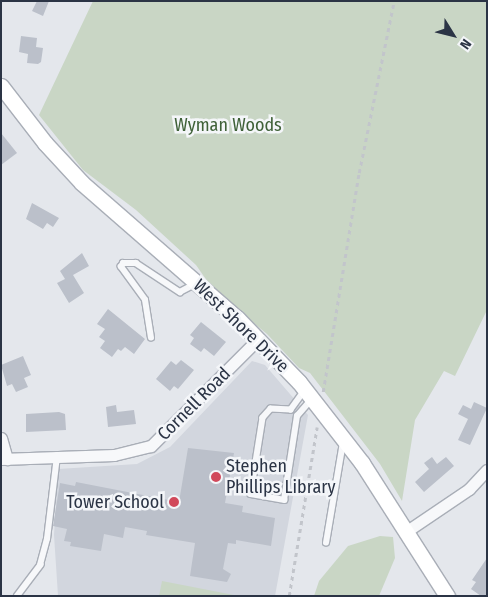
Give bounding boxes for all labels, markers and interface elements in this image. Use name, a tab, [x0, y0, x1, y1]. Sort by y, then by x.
north arrow	[428, 10, 478, 60]
text: N	[456, 36, 475, 52]
park label: Wyman Woods	[174, 114, 282, 136]
street label: West Shore Drive	[189, 275, 293, 377]
street label: Cornell Road	[153, 363, 235, 445]
place label: Stephen Phillips Library	[226, 456, 336, 498]
marker: Stephen Phillips Library	[210, 471, 222, 483]
place label: Tower School	[66, 491, 164, 513]
marker: Tower School	[168, 496, 180, 508]

